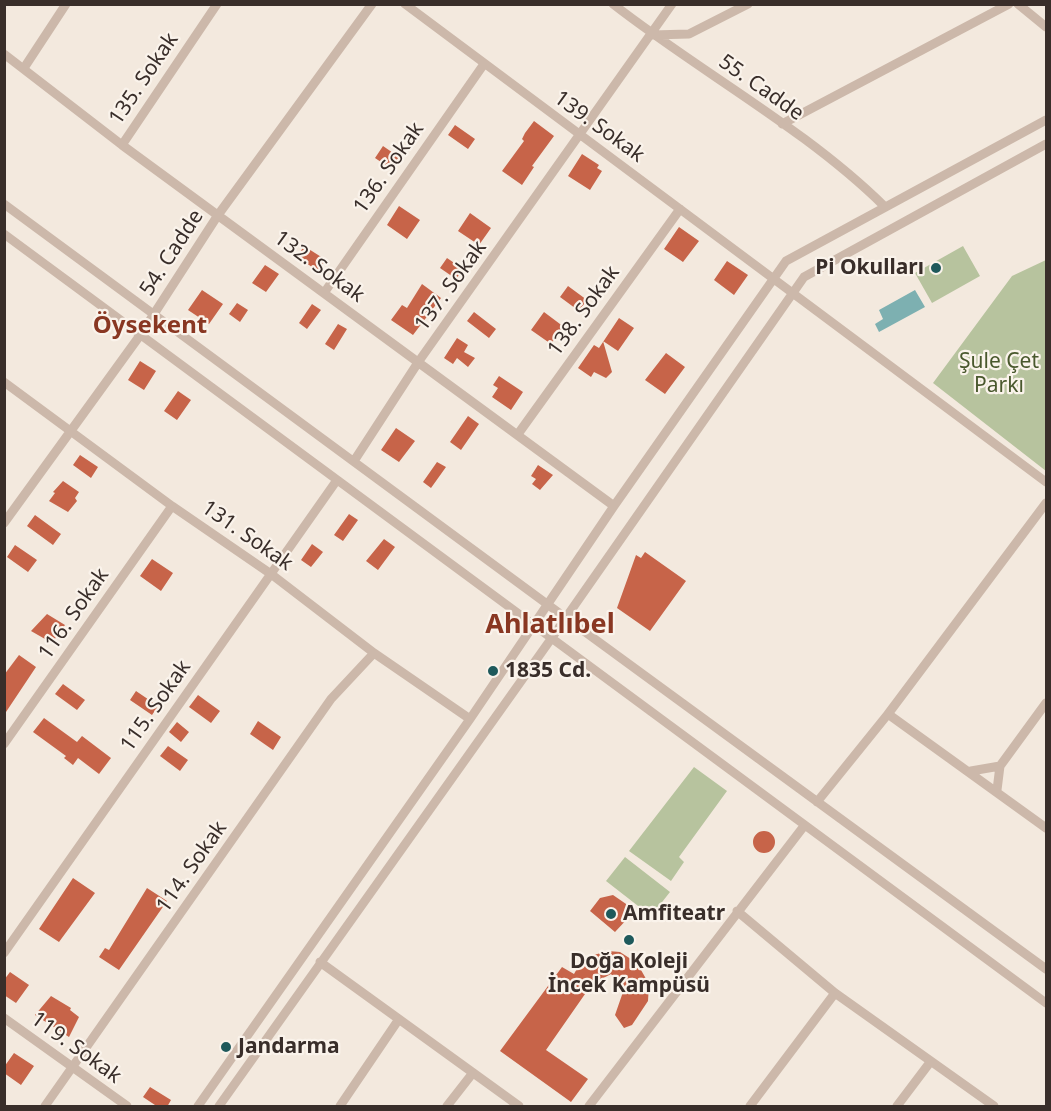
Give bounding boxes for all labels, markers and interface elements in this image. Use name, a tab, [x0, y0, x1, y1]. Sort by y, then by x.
street label: 135. Sokak	[104, 28, 184, 130]
street label: 55. Cadde	[714, 50, 808, 126]
street label: 139. Sokak	[549, 86, 649, 168]
street label: 136. Sokak	[348, 118, 430, 218]
street label: 54. Cadde	[135, 205, 209, 301]
street label: 132. Sokak	[269, 226, 369, 308]
street label: 137. Sokak	[410, 236, 492, 336]
place label: Pi Okulları	[815, 255, 924, 281]
street label: 138. Sokak	[543, 261, 625, 361]
marker: Pi Okulları	[929, 261, 943, 275]
district label: Öysekent	[93, 312, 207, 340]
park label: Şule Çet Parkı	[959, 349, 1039, 399]
street label: 131. Sokak	[197, 495, 297, 577]
street label: 116. Sokak	[33, 564, 115, 664]
district label: Ahlatlıbel	[485, 609, 615, 641]
street label: 115. Sokak	[115, 656, 197, 756]
place label: 1835 Cd.	[505, 658, 591, 684]
marker: 1835 Cd.	[486, 664, 500, 678]
street label: 114. Sokak	[151, 817, 233, 917]
place label: Amfiteatr	[623, 901, 725, 927]
marker: Amfiteatr	[604, 907, 618, 921]
marker: Doğa Koleji İncek Kampüsü	[622, 933, 636, 947]
place label: Doğa Koleji İncek Kampüsü	[548, 949, 710, 999]
street label: 119. Sokak	[26, 1007, 126, 1089]
place label: Jandarma	[238, 1034, 339, 1060]
marker: Jandarma	[219, 1040, 233, 1054]

